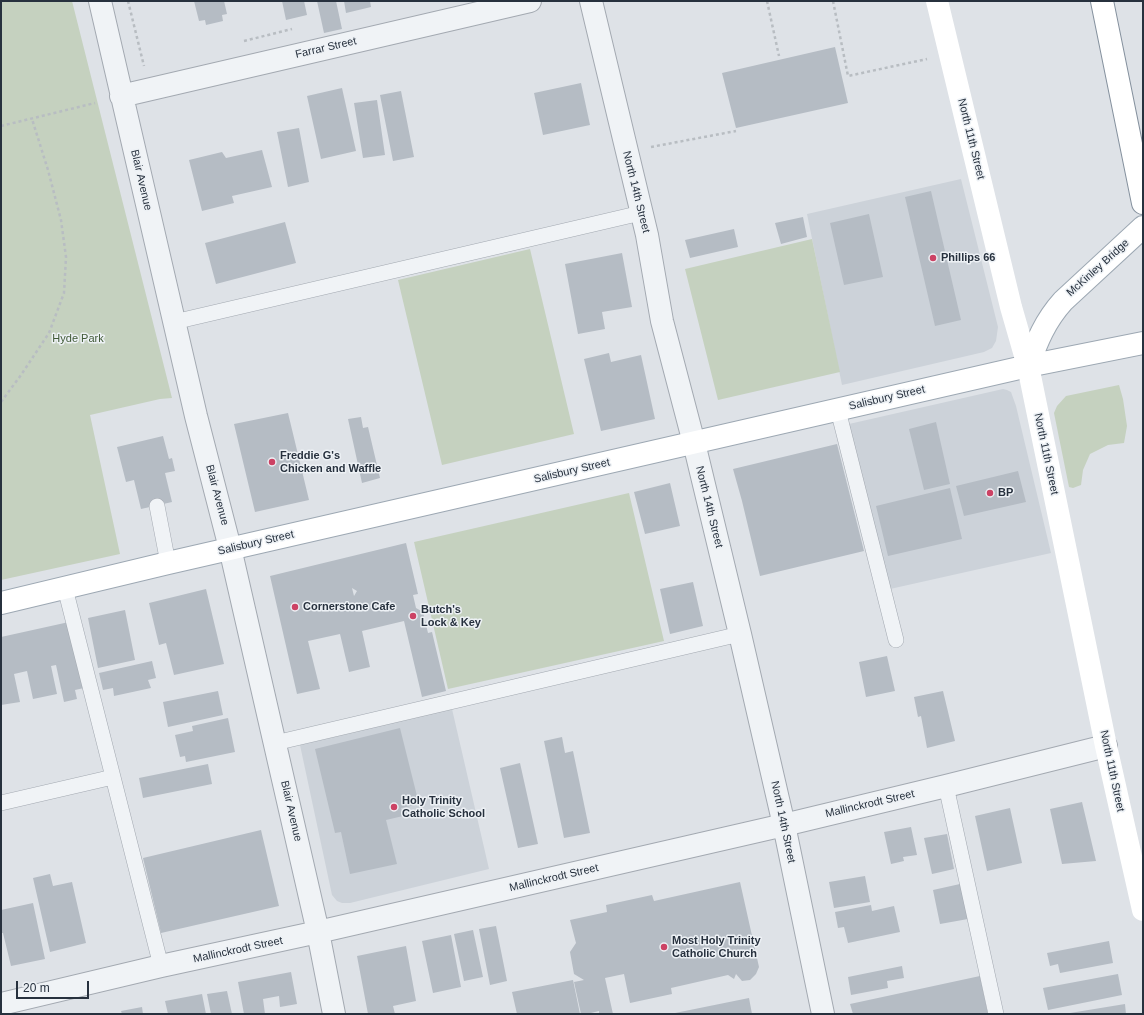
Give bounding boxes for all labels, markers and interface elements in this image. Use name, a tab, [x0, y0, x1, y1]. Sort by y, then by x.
street label: Farrar Street	[294, 35, 358, 61]
street label: North 11th Street	[955, 97, 987, 181]
street label: Blair Avenue	[128, 148, 154, 212]
street label: North 14th Street	[619, 150, 653, 234]
street label: McKinley Bridge	[1064, 237, 1132, 299]
place label: Phillips 66	[941, 251, 995, 265]
marker: Phillips 66	[928, 253, 938, 263]
park label: Hyde Park	[52, 332, 104, 346]
street label: Salisbury Street	[848, 383, 926, 413]
street label: North 11th Street	[1031, 412, 1061, 496]
place label: Freddie G's Chicken and Waffle	[280, 449, 381, 475]
street label: Salisbury Street	[533, 456, 611, 486]
marker: Freddie G's Chicken and Waffle	[267, 457, 277, 467]
street label: Blair Avenue	[203, 463, 231, 527]
street label: North 14th Street	[692, 465, 726, 549]
place label: BP	[998, 486, 1013, 500]
marker: BP	[985, 488, 995, 498]
street label: Salisbury Street	[217, 528, 295, 558]
place label: Cornerstone Cafe	[303, 600, 395, 614]
marker: Cornerstone Cafe	[290, 602, 300, 612]
place label: Butch's Lock & Key	[421, 603, 481, 629]
marker: Butch's Lock & Key	[408, 611, 418, 621]
street label: North 11th Street	[1097, 729, 1127, 813]
street label: Blair Avenue	[278, 779, 304, 843]
street label: North 14th Street	[768, 780, 798, 864]
street label: Mallinckrodt Street	[824, 787, 916, 821]
place label: Holy Trinity Catholic School	[402, 794, 485, 820]
marker: Holy Trinity Catholic School	[389, 802, 399, 812]
street label: Mallinckrodt Street	[508, 861, 600, 895]
street label: Mallinckrodt Street	[192, 934, 284, 966]
place label: Most Holy Trinity Catholic Church	[672, 934, 761, 960]
marker: Most Holy Trinity Catholic Church	[659, 942, 669, 952]
scale bar	[18, 973, 91, 999]
text: 20 m	[23, 981, 50, 995]

